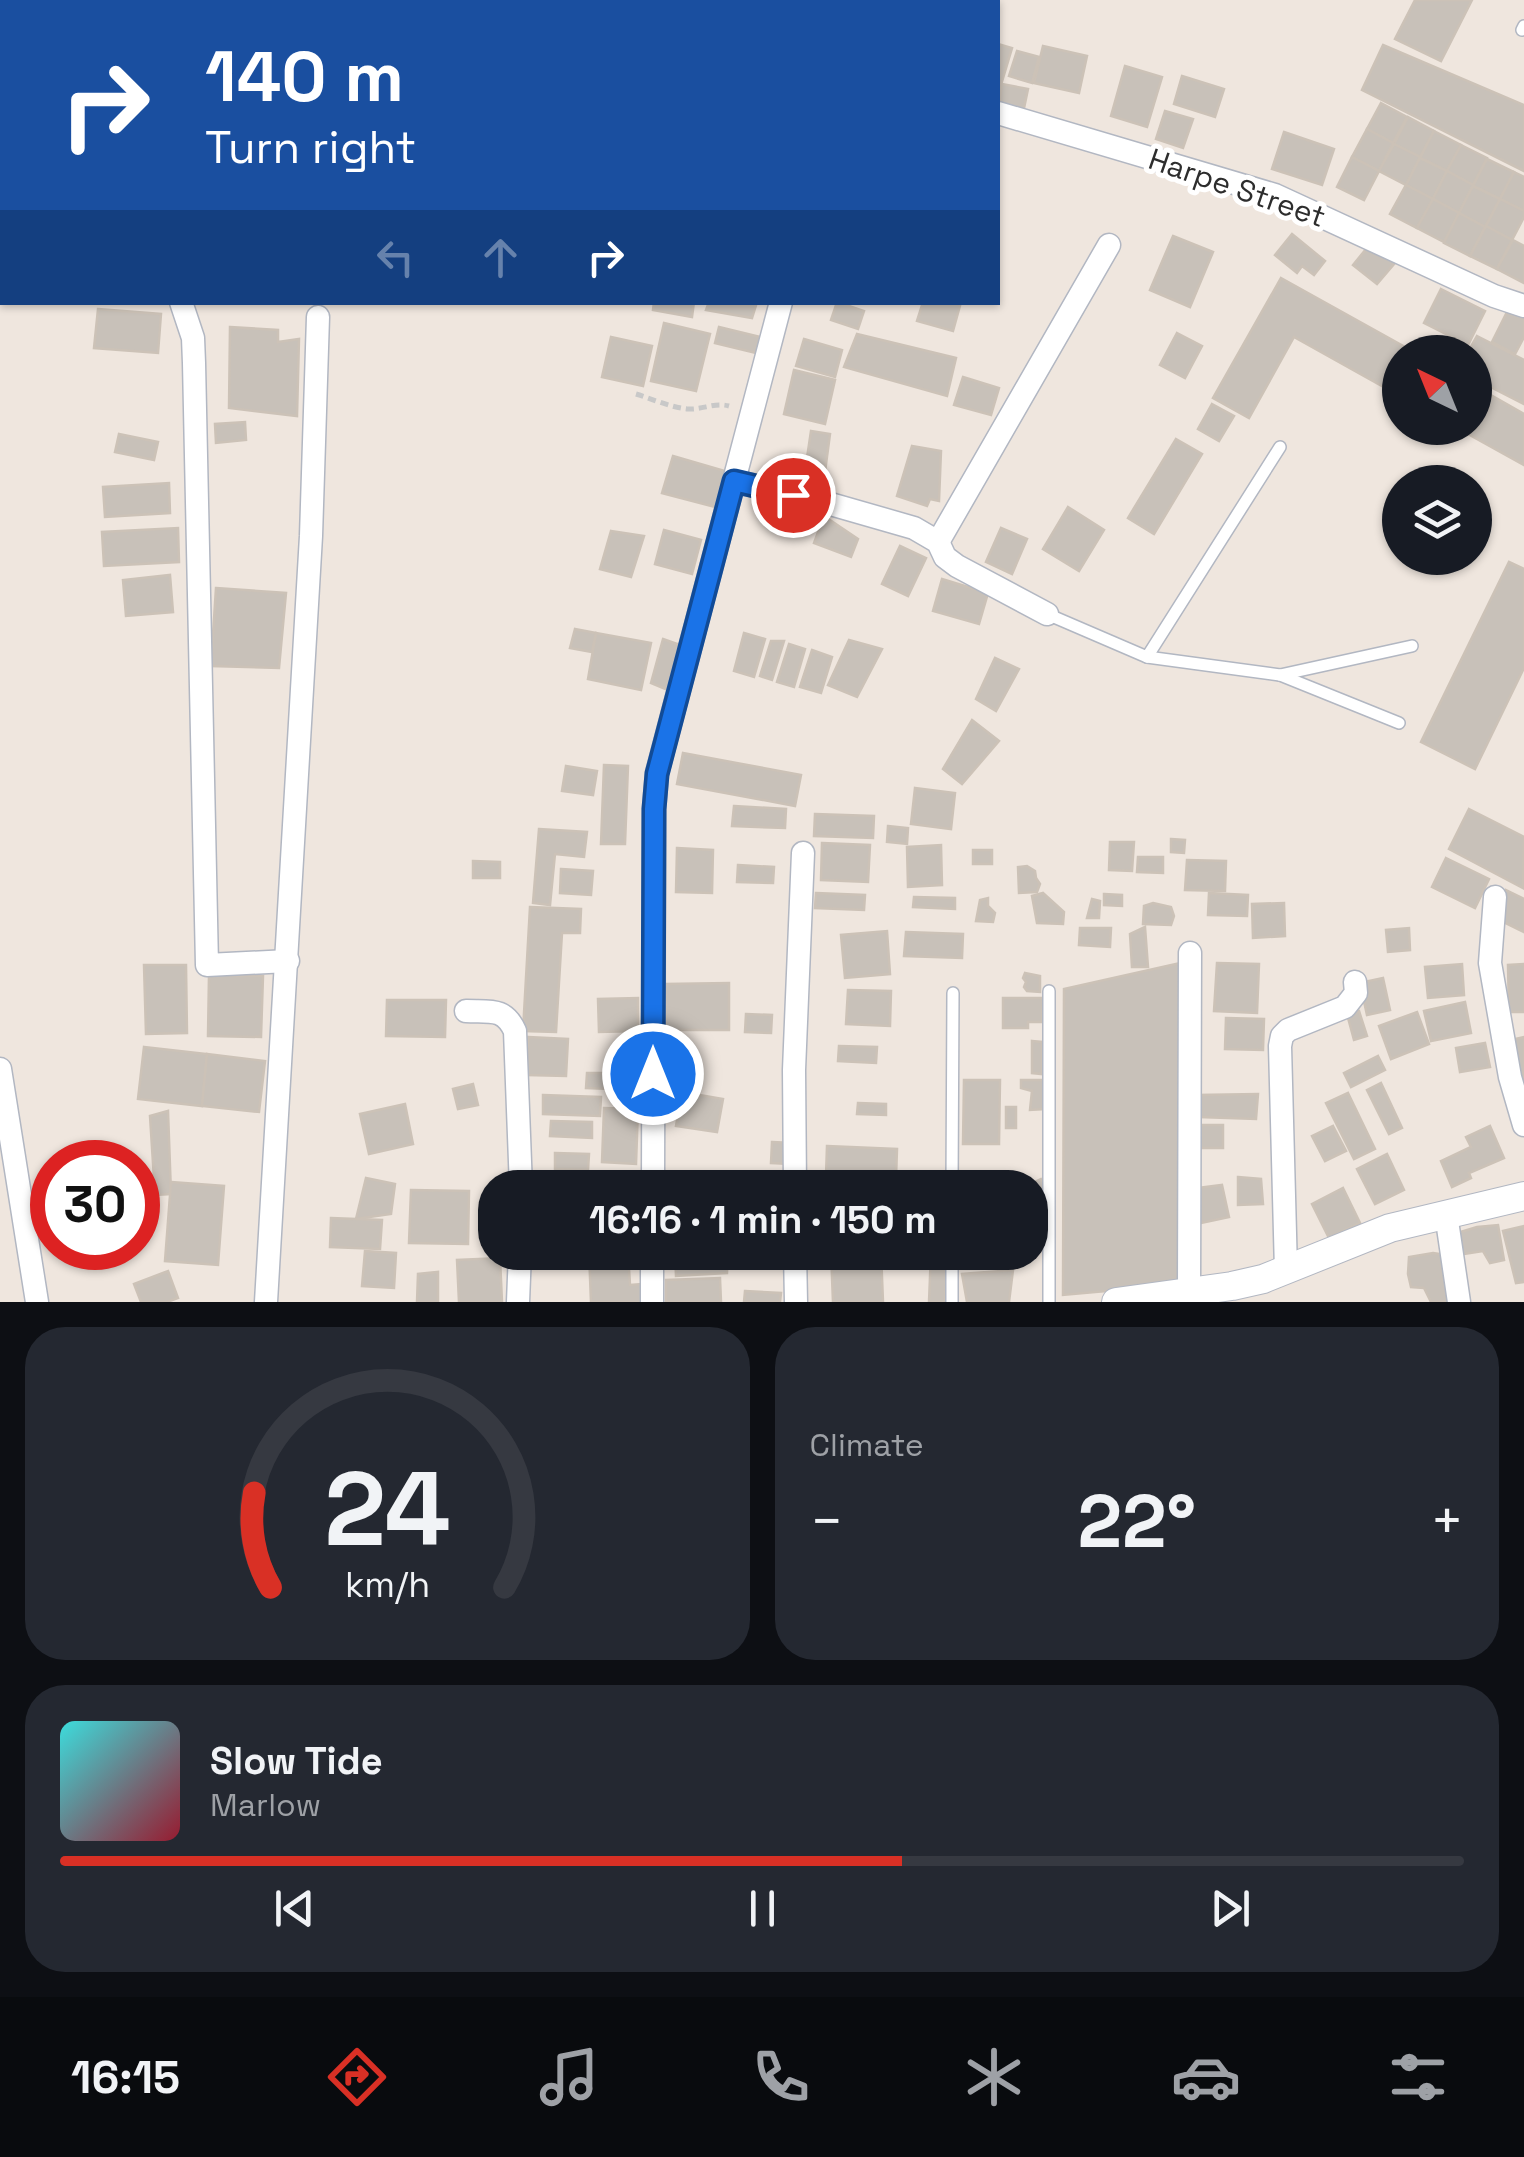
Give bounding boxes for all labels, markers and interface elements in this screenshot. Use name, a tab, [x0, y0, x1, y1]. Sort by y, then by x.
text: 140 m	[205, 32, 404, 121]
icon: right	[40, 40, 170, 170]
text: Turn right	[205, 119, 416, 176]
street label: Harpe Street	[1143, 139, 1331, 236]
icon: left	[368, 230, 423, 285]
icon: ahead	[473, 230, 528, 285]
icon: right	[578, 230, 633, 285]
north arrow	[1382, 335, 1492, 445]
map controls	[1382, 335, 1492, 575]
pin	[751, 453, 836, 538]
button: layers	[1382, 465, 1492, 575]
icon: arrive	[766, 468, 821, 523]
position arrow	[601, 1022, 705, 1126]
speed limit sign: 30	[30, 1140, 160, 1270]
text: 16:16 · 1 min · 150 m	[589, 1196, 937, 1244]
text: Climate	[810, 1425, 924, 1465]
text: 24	[324, 1443, 450, 1575]
text: 22°	[1077, 1473, 1196, 1569]
text: −	[810, 1486, 844, 1556]
text: +	[1430, 1486, 1464, 1556]
text: km/h	[345, 1562, 430, 1607]
text: Slow Tide	[210, 1737, 383, 1785]
text: Marlow	[210, 1785, 321, 1825]
icon: previous	[267, 1881, 322, 1936]
icon: pause	[735, 1881, 790, 1936]
icon: next	[1203, 1881, 1258, 1936]
icon: directions	[322, 2042, 392, 2112]
icon: music	[534, 2042, 604, 2112]
icon: phone	[746, 2042, 816, 2112]
icon: climate	[959, 2042, 1029, 2112]
icon: car	[1171, 2042, 1241, 2112]
icon: filters	[1383, 2042, 1453, 2112]
text: 16:15	[71, 2049, 180, 2106]

